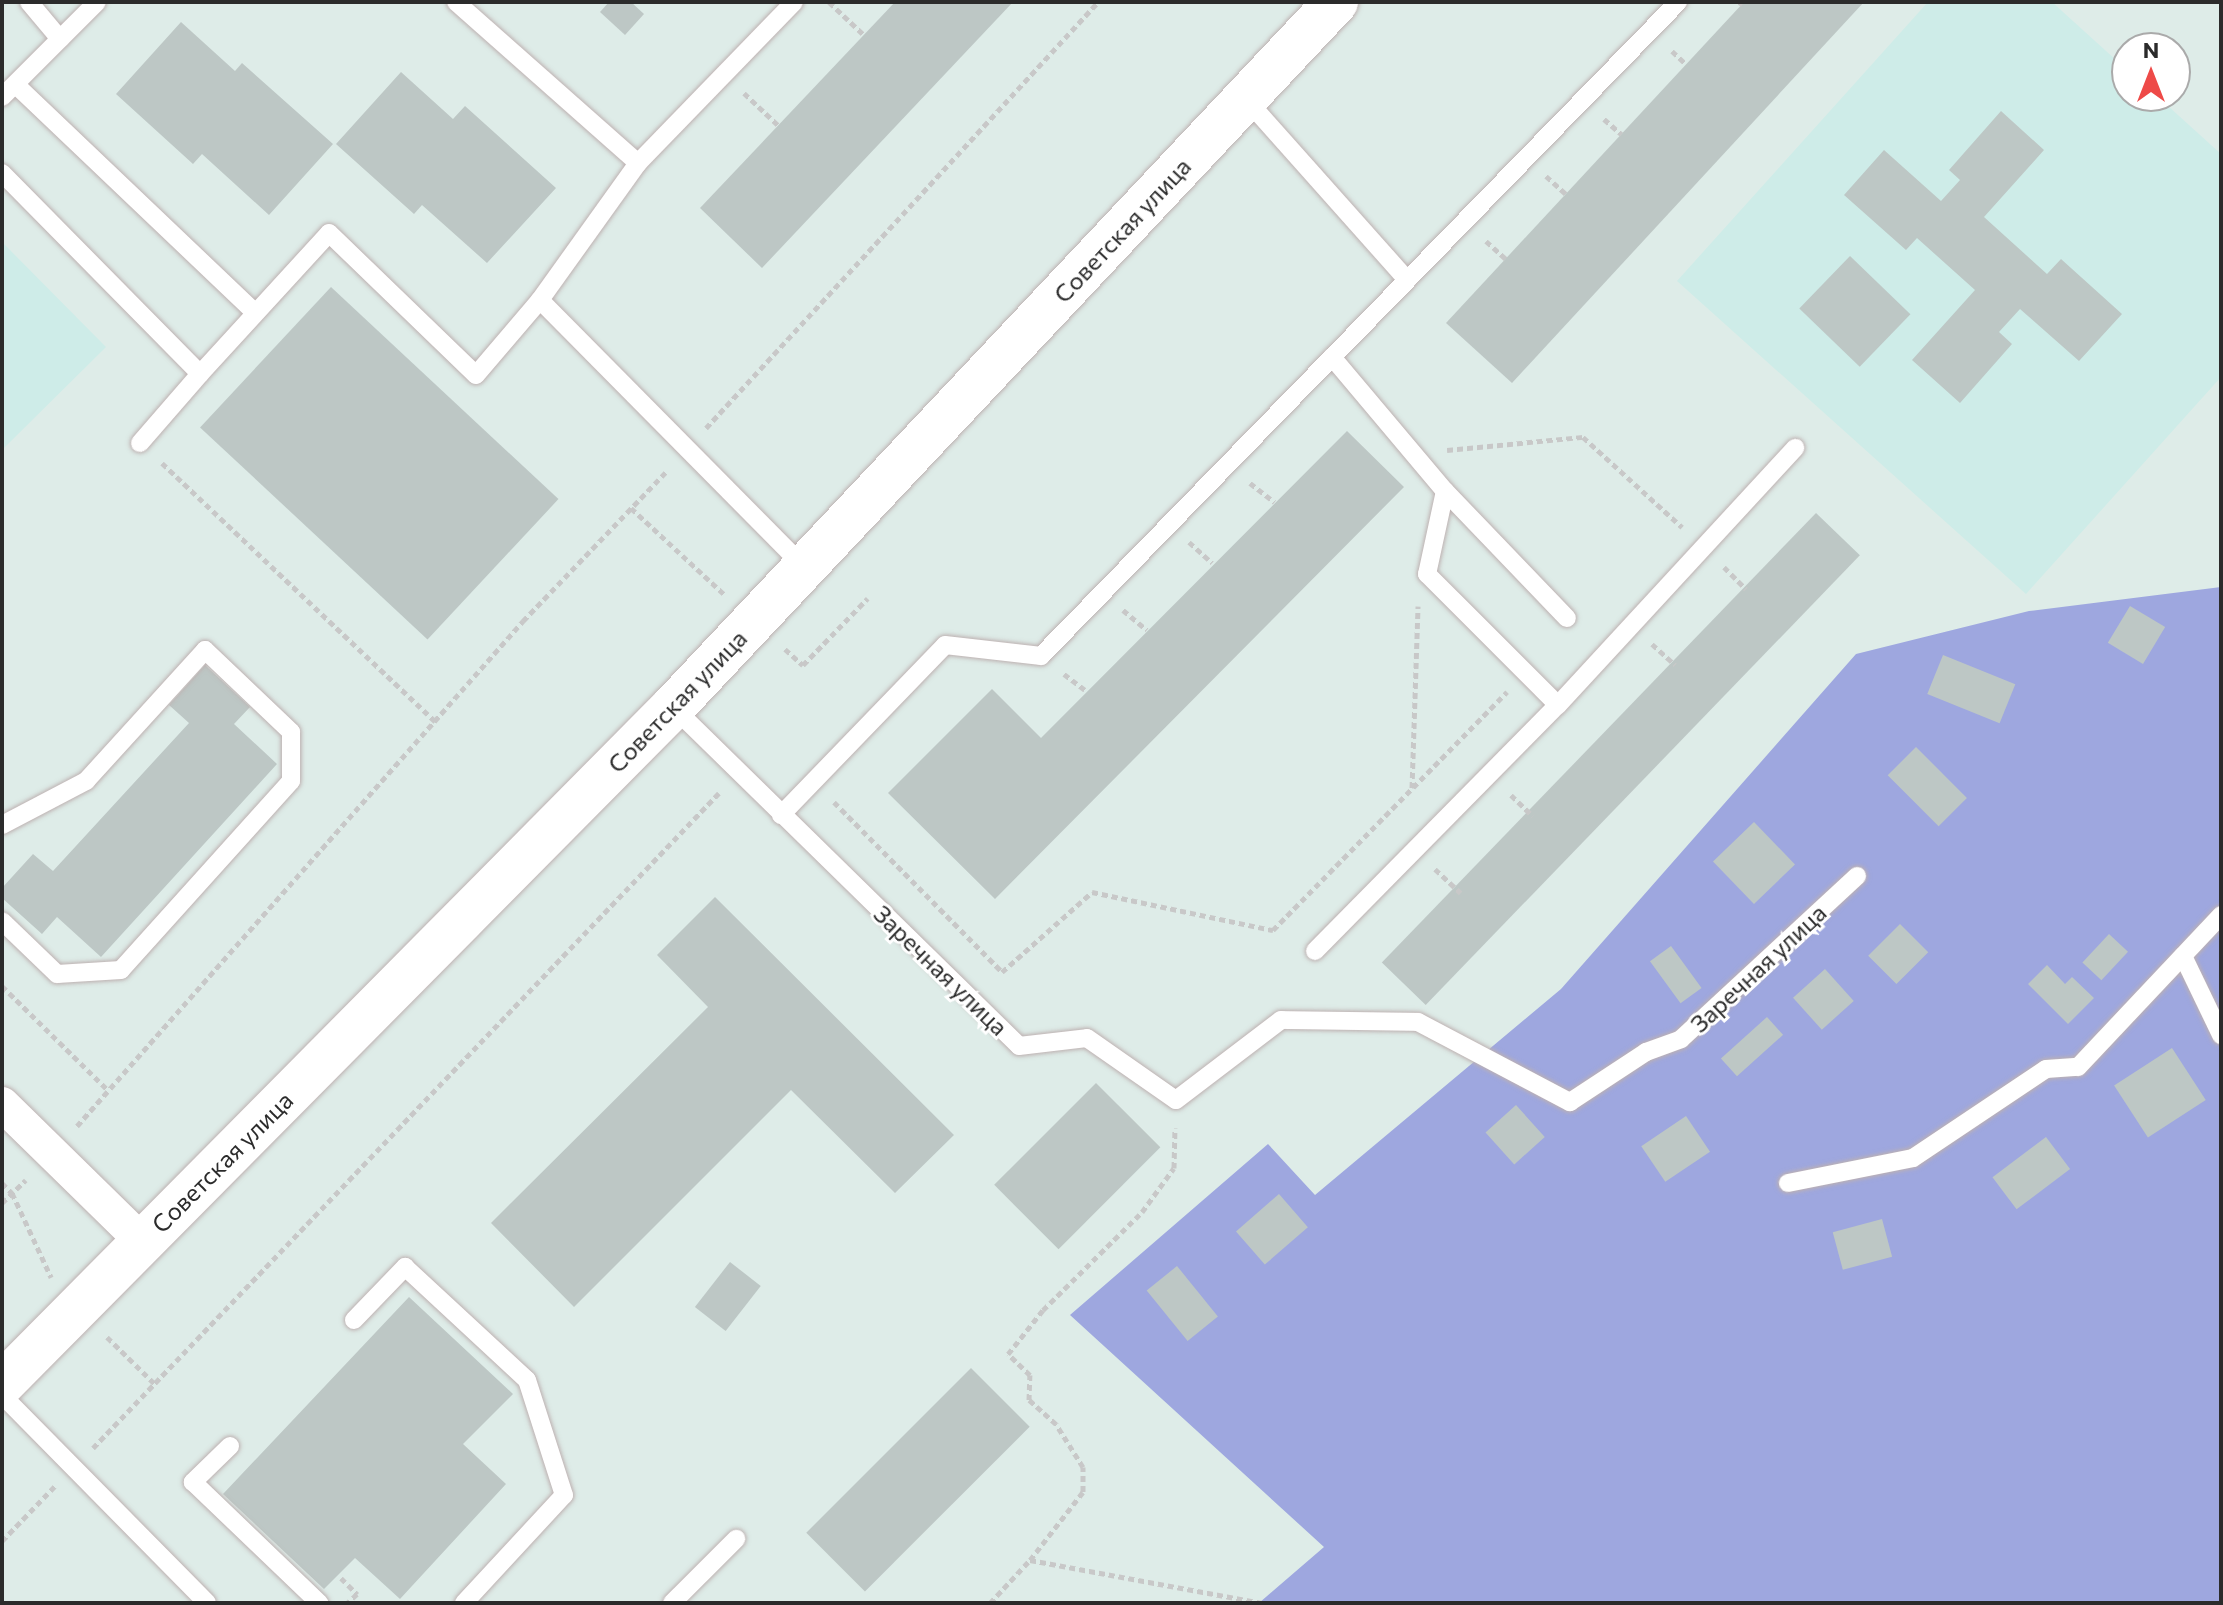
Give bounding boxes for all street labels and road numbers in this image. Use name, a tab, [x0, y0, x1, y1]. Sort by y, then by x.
street label: Советская улица	[1048, 152, 1196, 308]
street label: Советская улица	[602, 624, 752, 778]
street label: Заречная улица	[1684, 898, 1832, 1038]
street label: Заречная улица	[868, 899, 1014, 1041]
street label: Советская улица	[146, 1086, 298, 1238]

